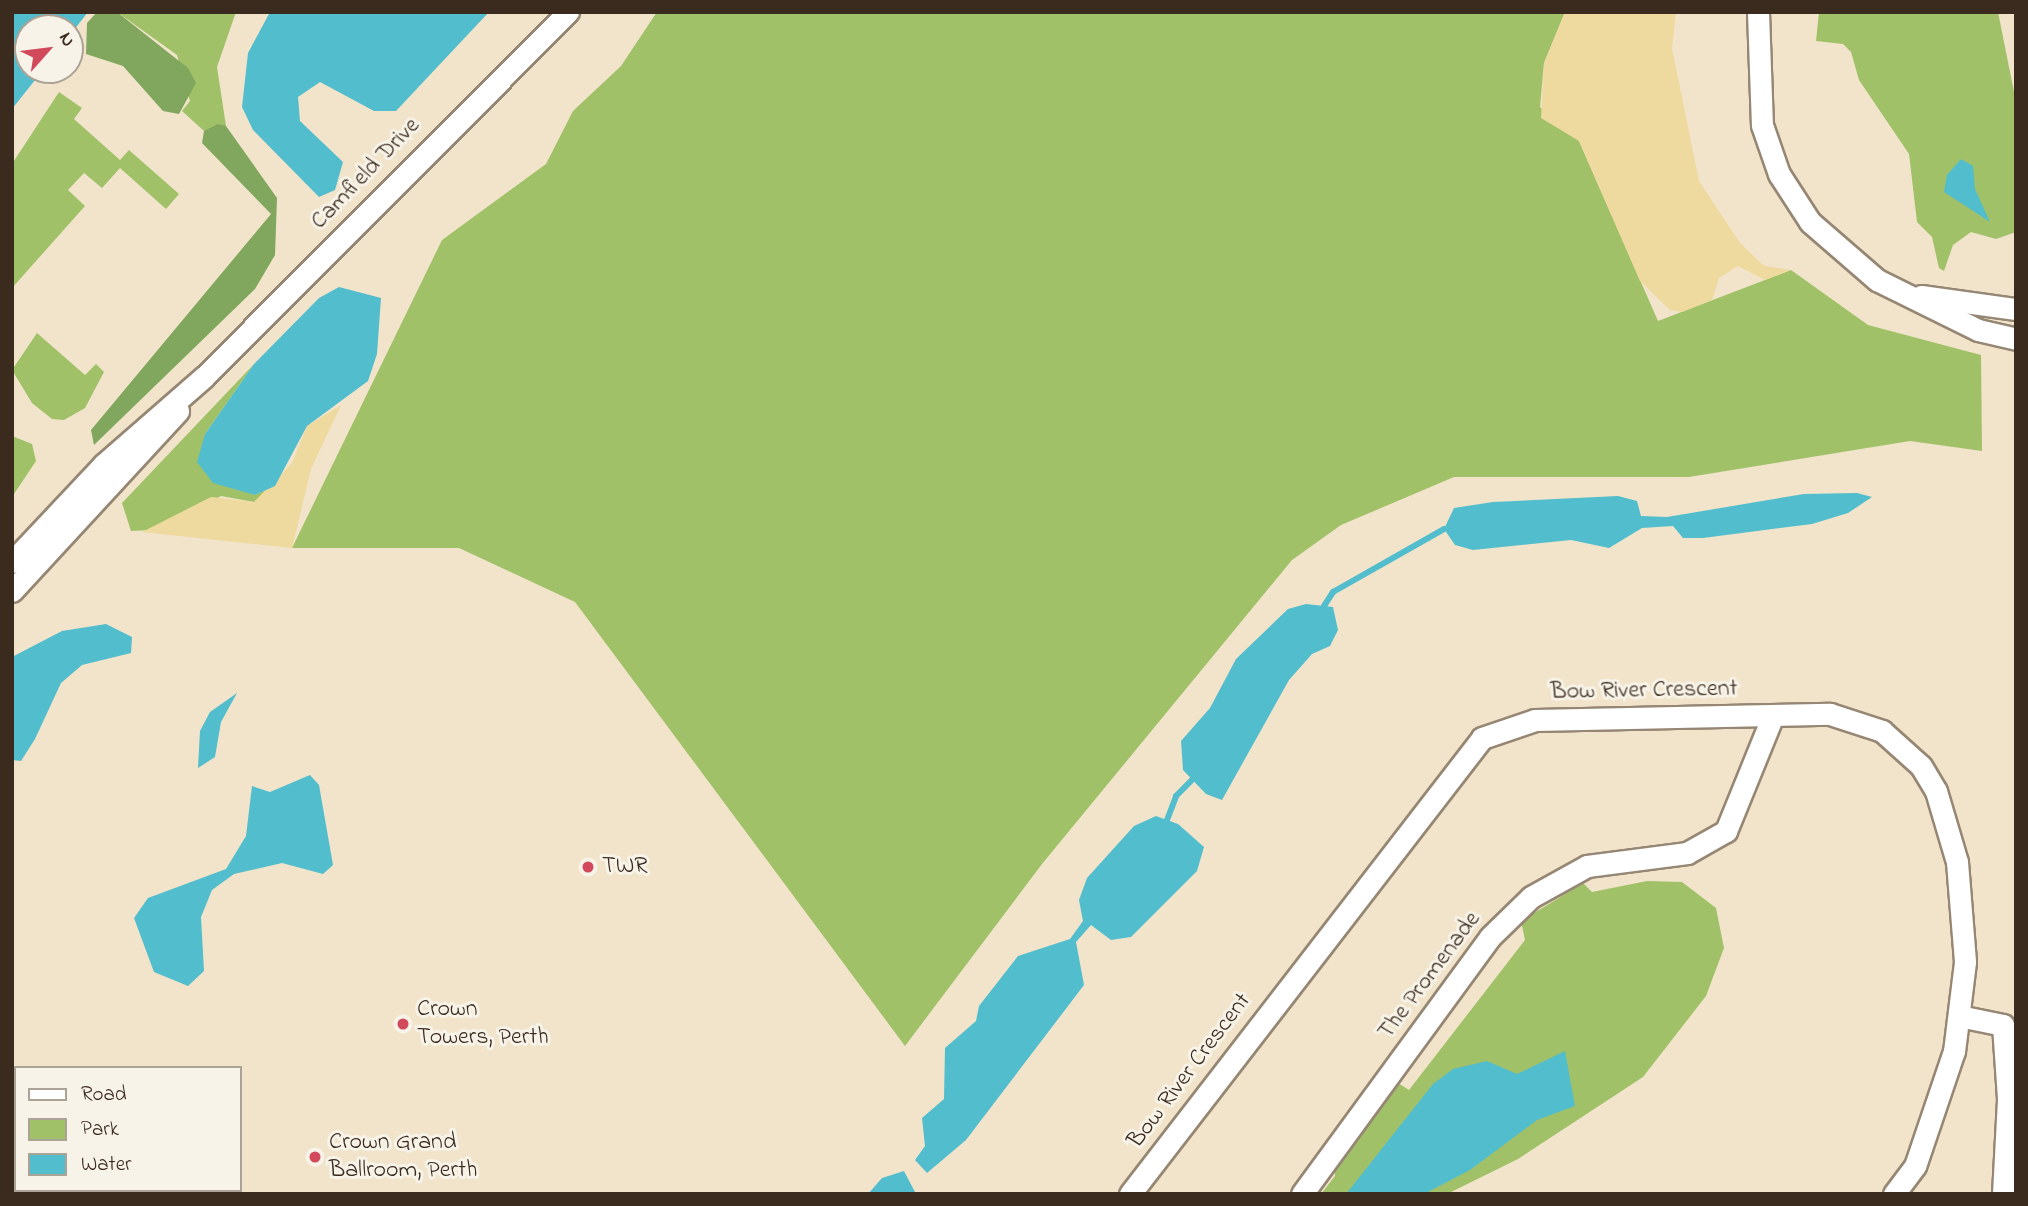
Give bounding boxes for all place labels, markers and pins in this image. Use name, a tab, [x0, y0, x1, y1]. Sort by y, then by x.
place label: TWR	[602, 853, 648, 881]
marker: TWR	[580, 859, 596, 875]
place label: Crown Towers, Perth	[417, 996, 549, 1052]
marker: Crown Towers, Perth	[395, 1016, 411, 1032]
place label: Crown Grand Ballroom, Perth	[329, 1129, 477, 1185]
marker: Crown Grand Ballroom, Perth	[307, 1149, 323, 1165]

